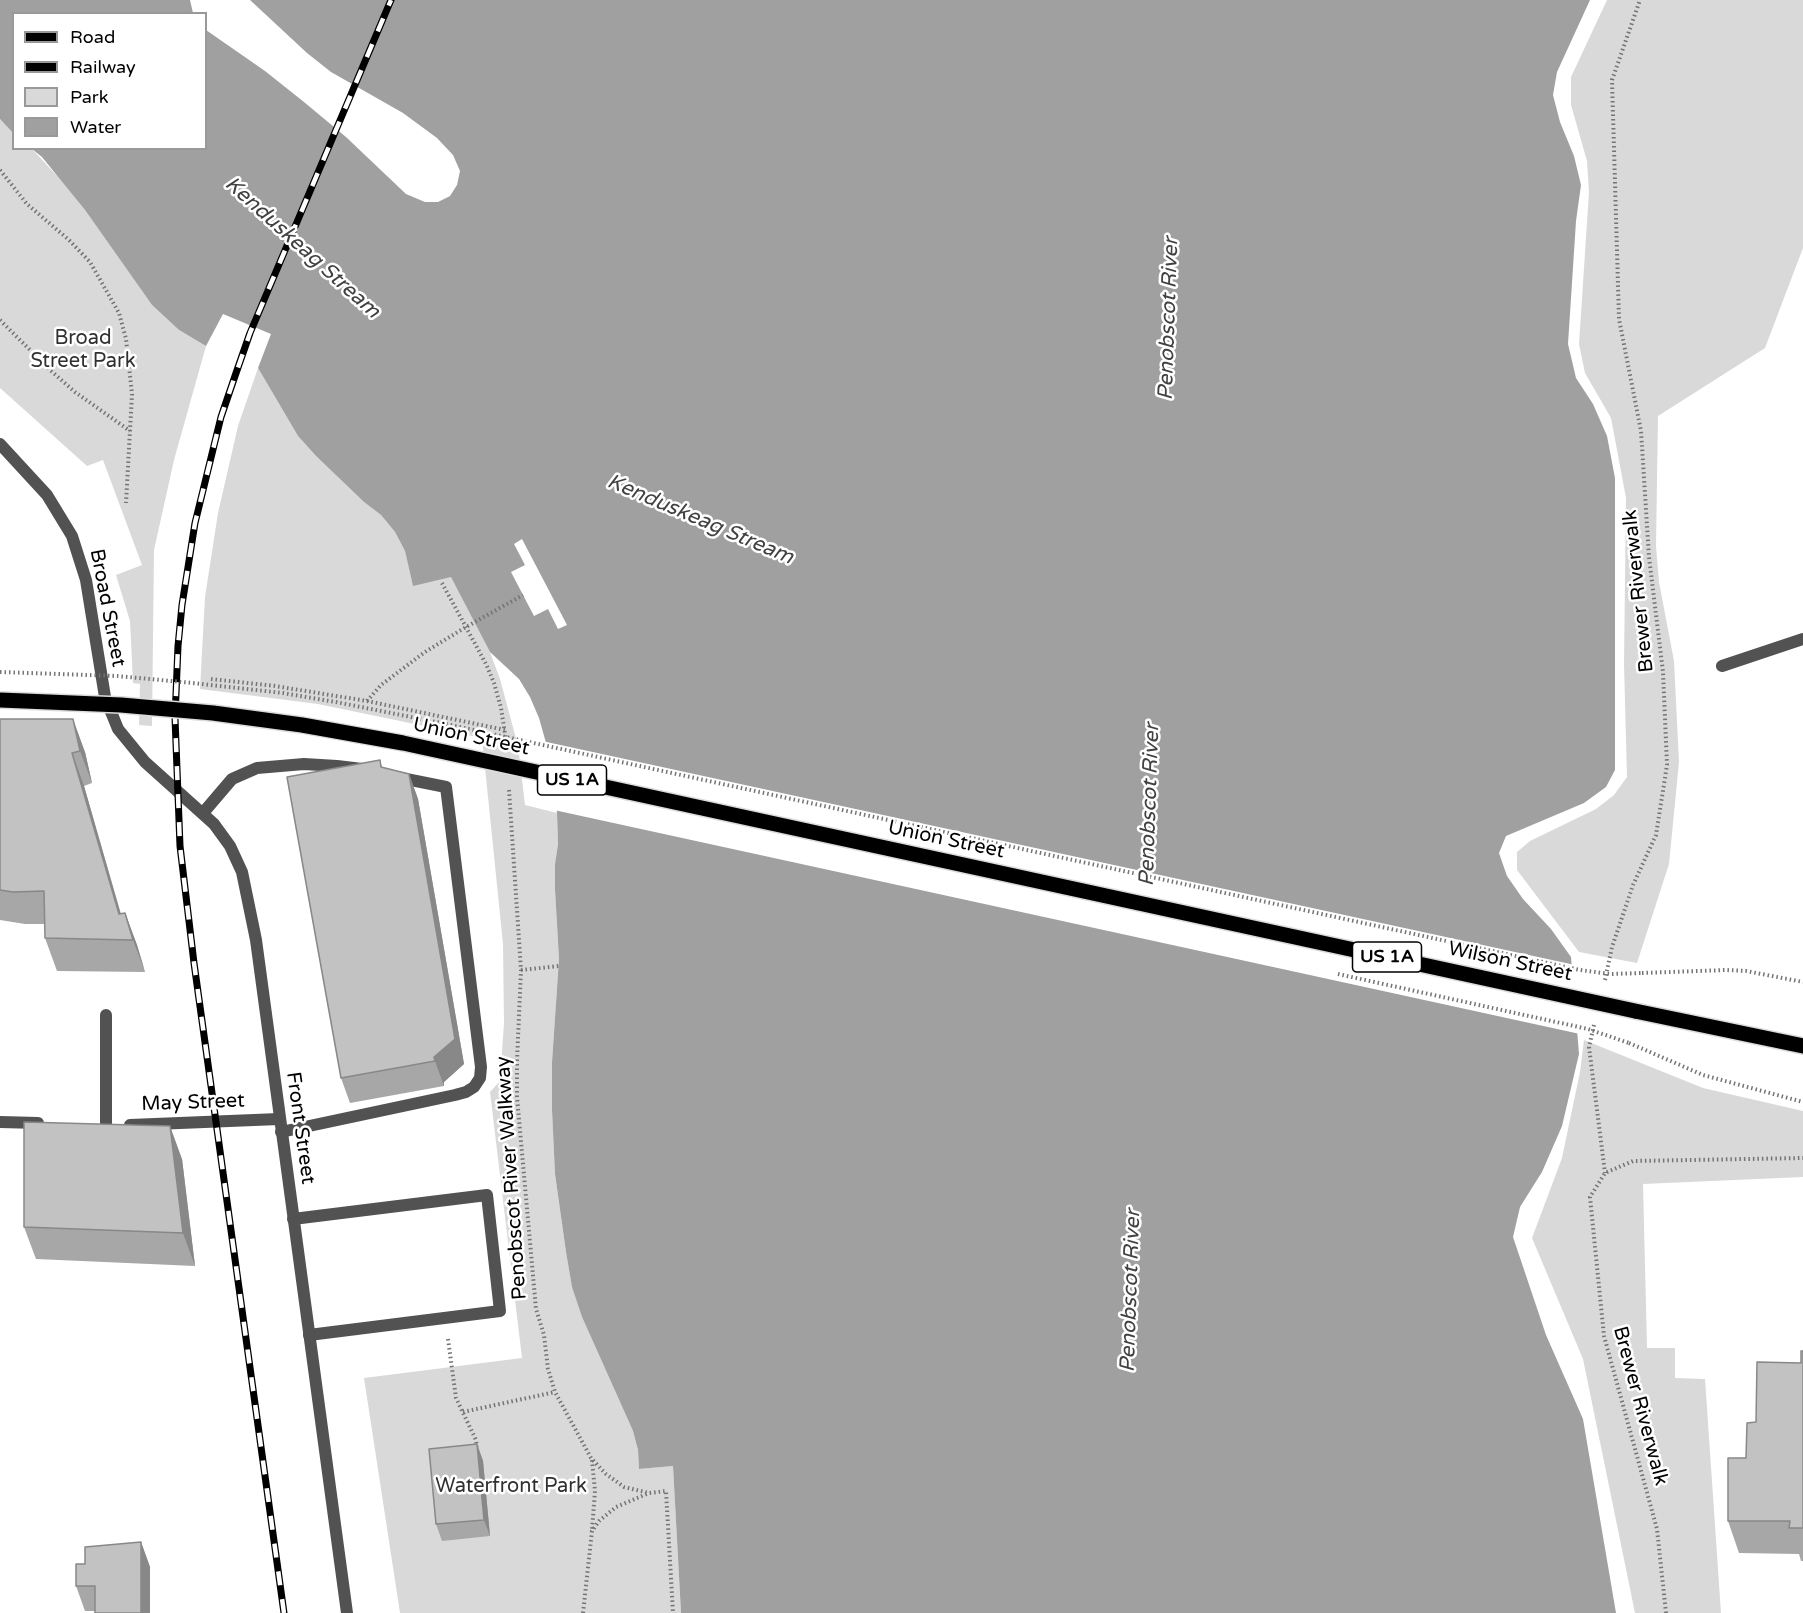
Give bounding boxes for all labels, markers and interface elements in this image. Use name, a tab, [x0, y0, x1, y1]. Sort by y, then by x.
legend	[12, 12, 207, 150]
text: Road	[70, 26, 115, 48]
text: Railway	[70, 56, 136, 78]
text: Park	[70, 86, 108, 108]
text: Water	[70, 116, 121, 138]
water label: Kenduskeag Stream	[219, 172, 385, 324]
water label: Penobscot River	[1154, 237, 1184, 401]
park label: Broad Street Park	[30, 327, 136, 374]
water label: Kenduskeag Stream	[603, 469, 797, 571]
street label: Brewer Riverwalk	[1619, 508, 1659, 674]
street label: Broad Street	[84, 547, 130, 669]
street label: Union Street	[410, 713, 532, 761]
water label: Penobscot River	[1135, 723, 1165, 887]
road number: US 1A	[538, 765, 606, 795]
street label: Union Street	[885, 816, 1007, 864]
street label: Wilson Street	[1446, 937, 1574, 987]
road number: US 1A	[1352, 942, 1422, 972]
street label: Penobscot River Walkway	[492, 1055, 532, 1301]
street label: Front Street	[280, 1070, 320, 1186]
street label: May Street	[141, 1089, 245, 1117]
water label: Penobscot River	[1116, 1209, 1146, 1373]
street label: Brewer Riverwalk	[1607, 1324, 1673, 1488]
park label: Waterfront Park	[435, 1475, 587, 1499]

